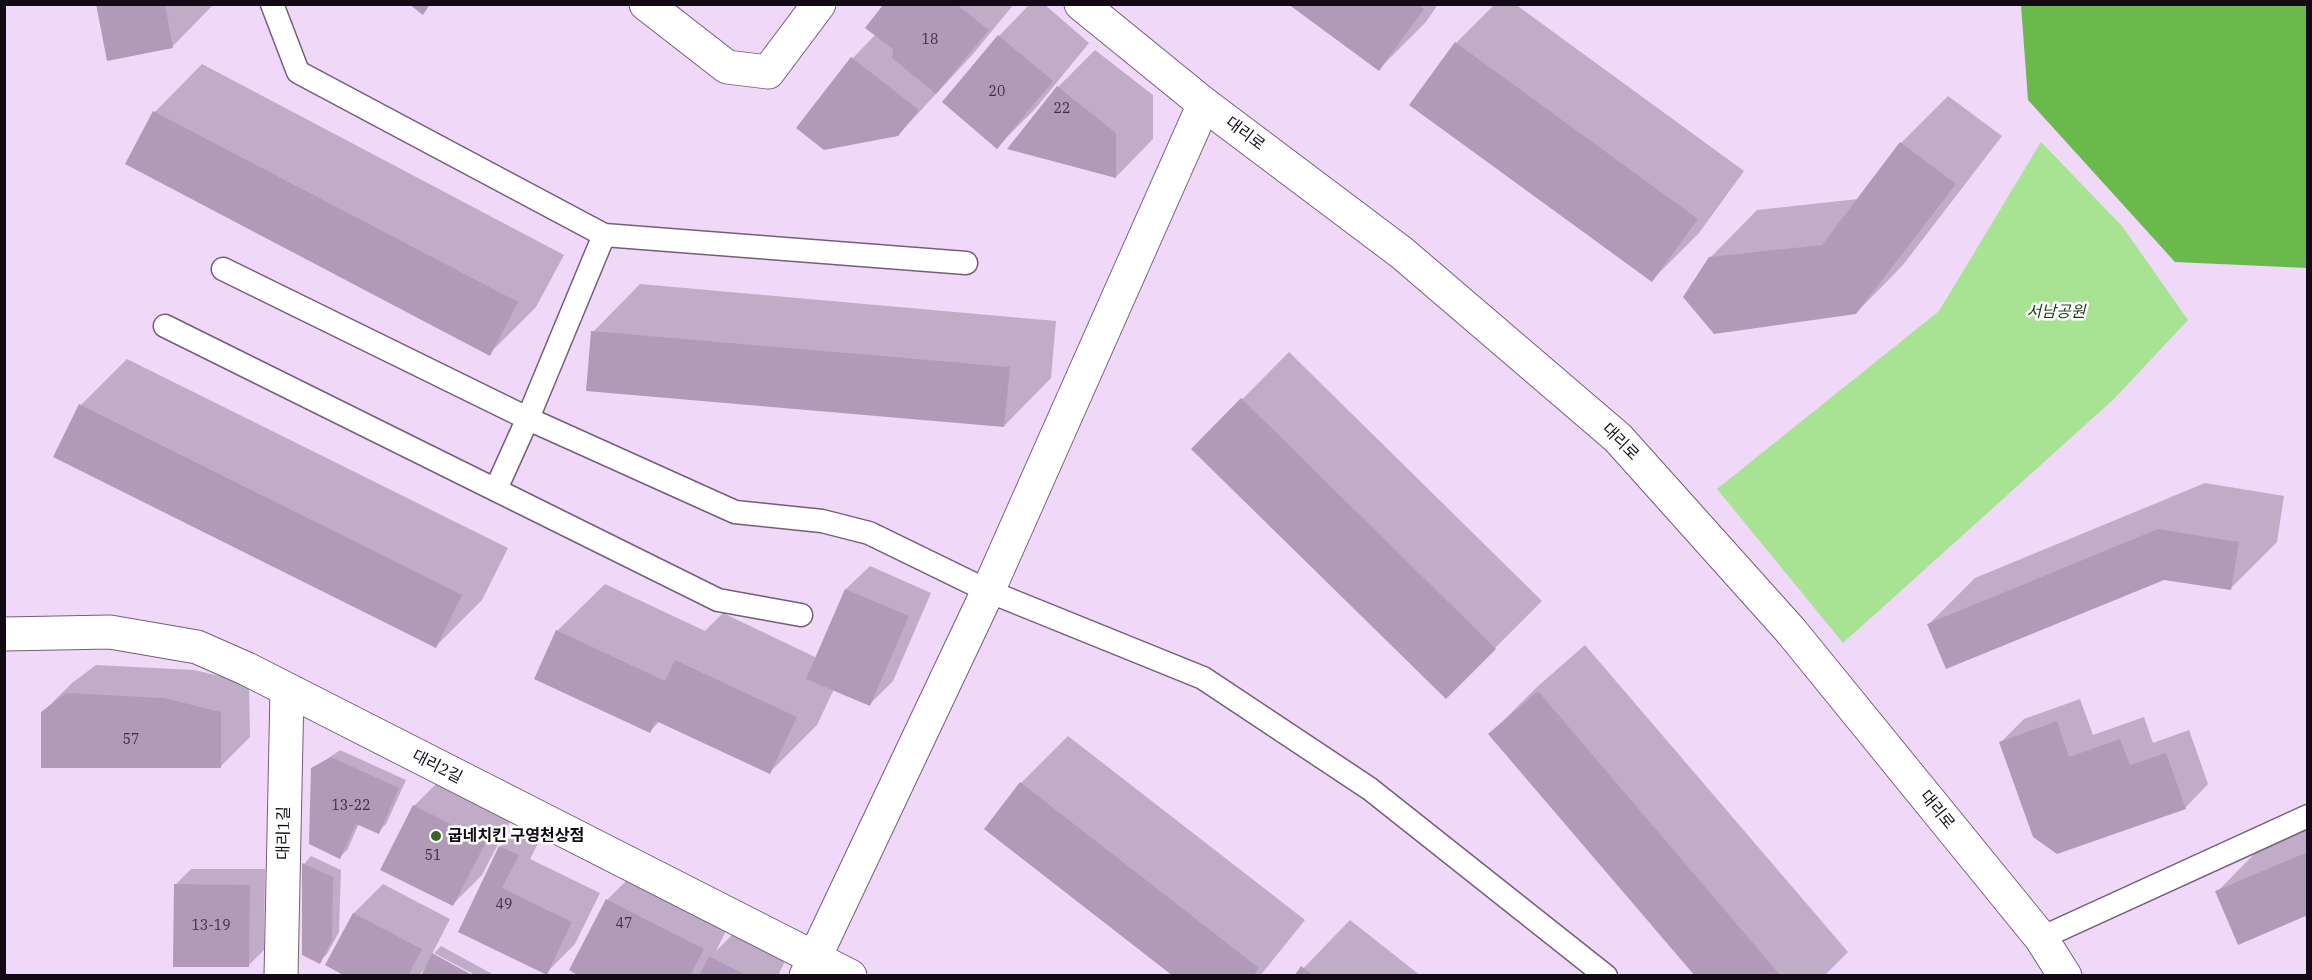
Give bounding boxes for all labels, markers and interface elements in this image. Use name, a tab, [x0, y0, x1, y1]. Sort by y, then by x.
house number: 18	[922, 32, 938, 48]
house number: 20	[989, 84, 1005, 100]
house number: 22	[1054, 101, 1070, 117]
street label: 대리로	[1222, 113, 1268, 155]
park label: 서남공원	[2027, 302, 2085, 322]
street label: 대리로	[1598, 420, 1642, 464]
house number: 57	[123, 732, 139, 748]
street label: 대리2길	[409, 746, 465, 788]
street label: 대리로	[1916, 787, 1958, 833]
house number: 13-22	[331, 798, 371, 814]
street label: 대리1길	[274, 806, 294, 860]
place label: 굽네치킨 구영천상점	[448, 826, 584, 846]
marker: 굽네치킨 구영천상점	[429, 829, 443, 843]
house number: 51	[425, 848, 441, 864]
house number: 49	[496, 897, 512, 913]
house number: 47	[616, 916, 632, 932]
house number: 13-19	[191, 918, 231, 934]

